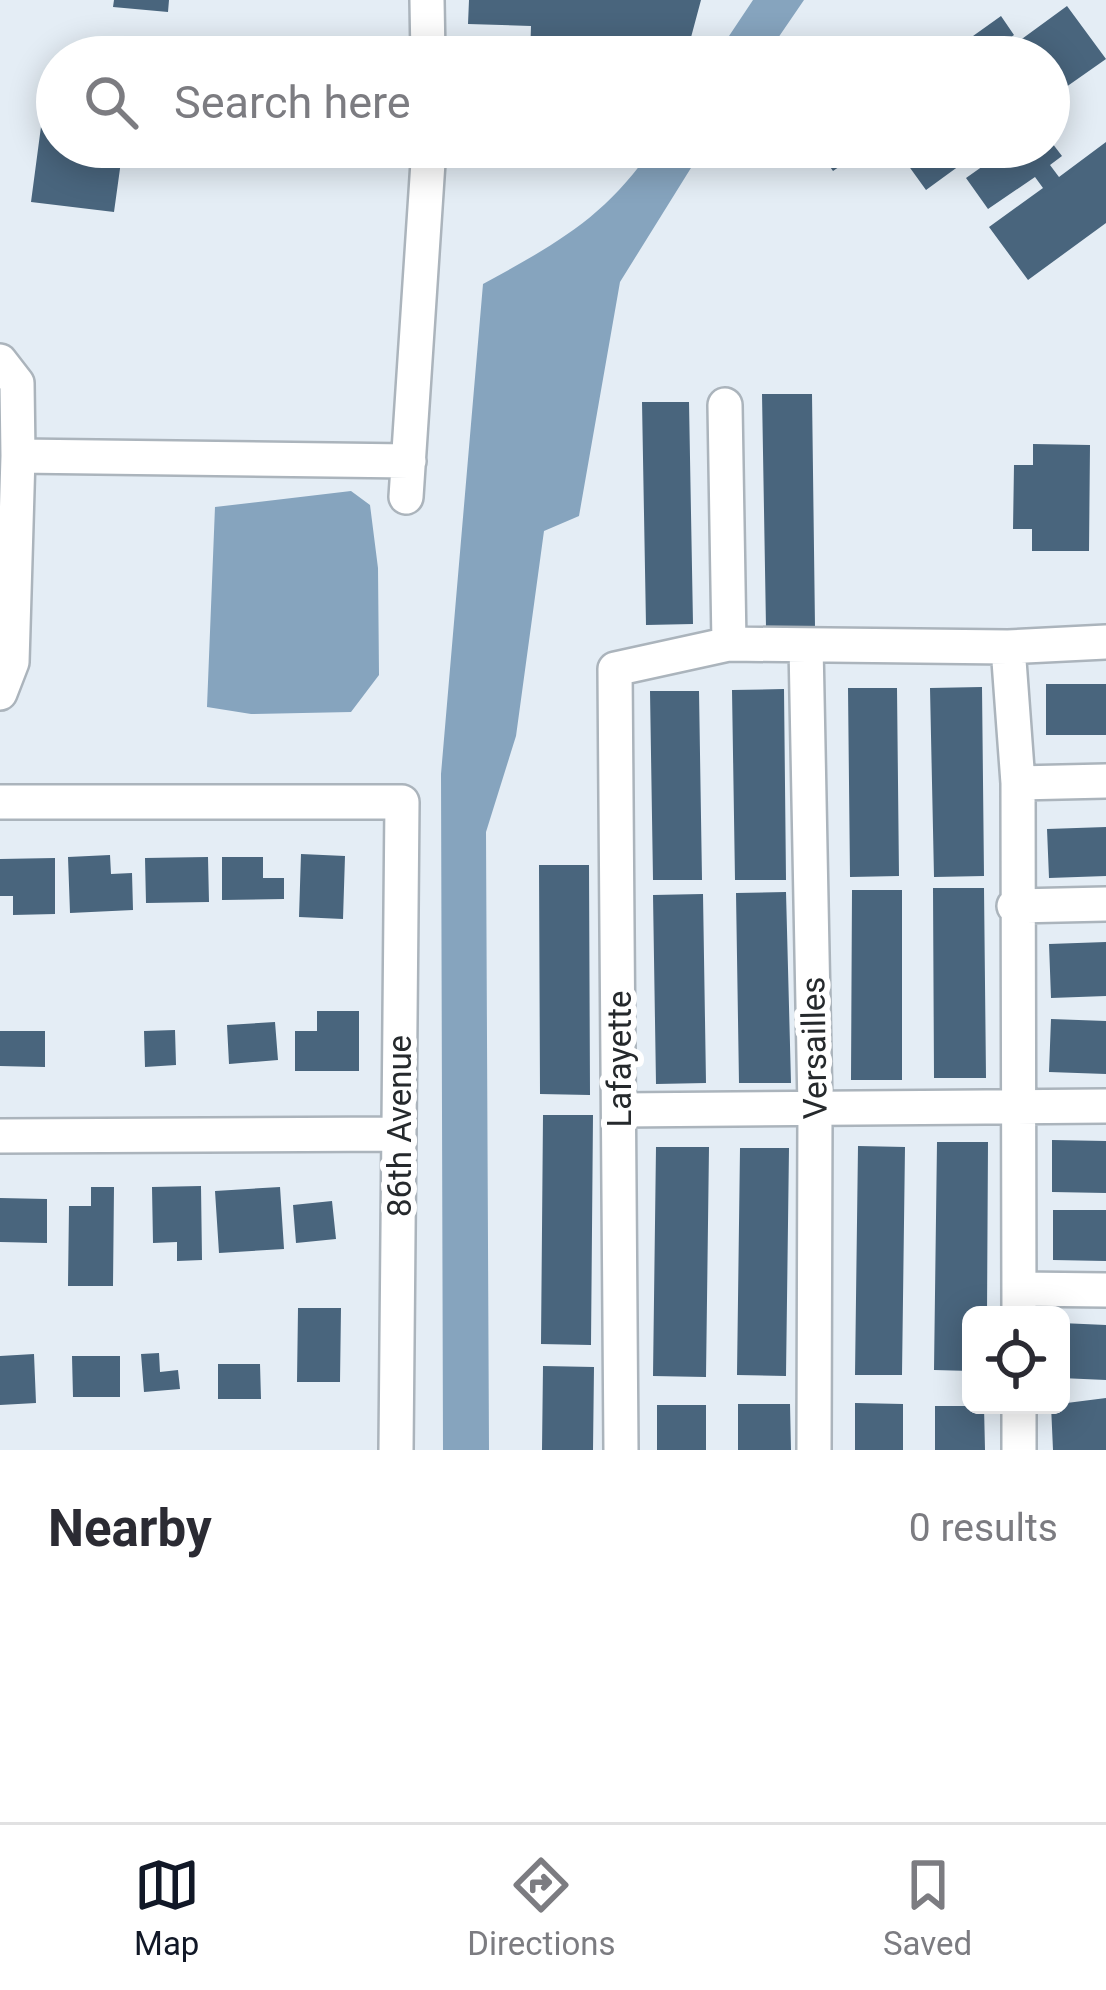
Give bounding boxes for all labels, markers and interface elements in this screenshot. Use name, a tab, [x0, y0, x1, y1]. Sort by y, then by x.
search box	[36, 36, 1070, 168]
icon: search	[78, 69, 144, 135]
text: Search here	[174, 76, 411, 129]
street label: Versailles	[793, 976, 835, 1120]
street label: Lafayette	[600, 991, 639, 1127]
street label: 86th Avenue	[380, 1035, 419, 1217]
map controls	[962, 1306, 1070, 1414]
button: locate	[962, 1306, 1070, 1414]
text: Nearby	[48, 1499, 212, 1558]
text: 0 results	[909, 1505, 1058, 1551]
tab: Map	[134, 1852, 200, 1963]
tab: Directions	[467, 1852, 616, 1963]
tab: Saved	[883, 1852, 972, 1963]

